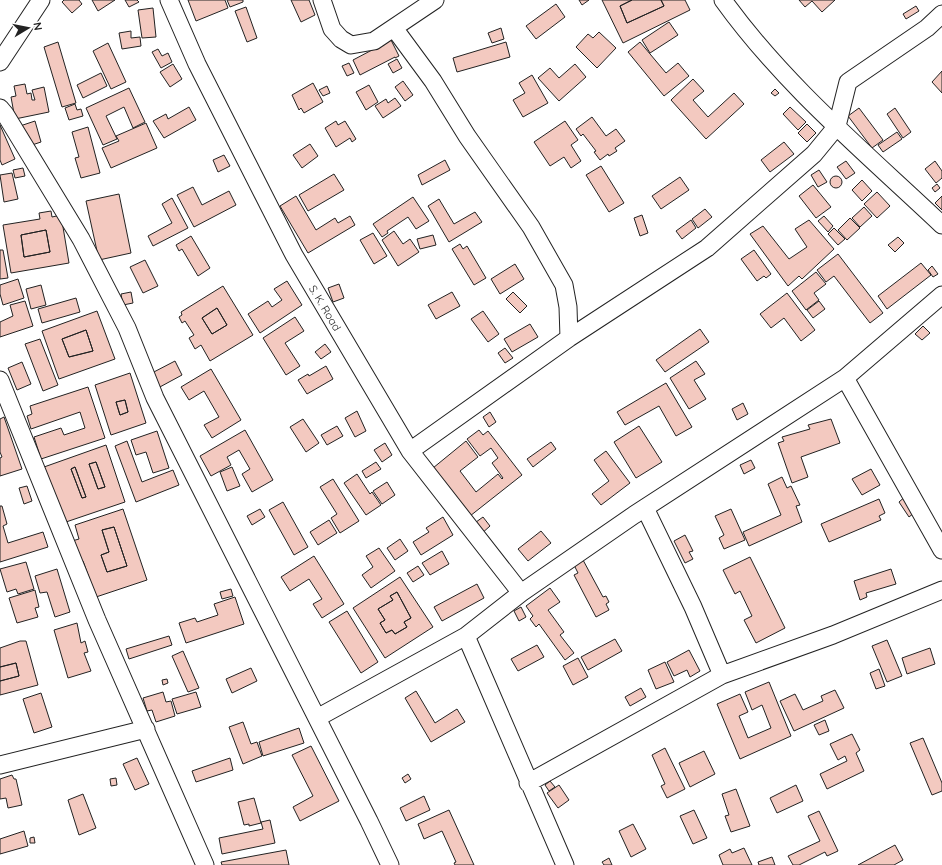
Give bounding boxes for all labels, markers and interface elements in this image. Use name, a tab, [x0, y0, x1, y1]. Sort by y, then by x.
north arrow	[8, 8, 48, 48]
text: N	[30, 21, 45, 31]
street label: S. K. Road	[306, 283, 344, 333]

